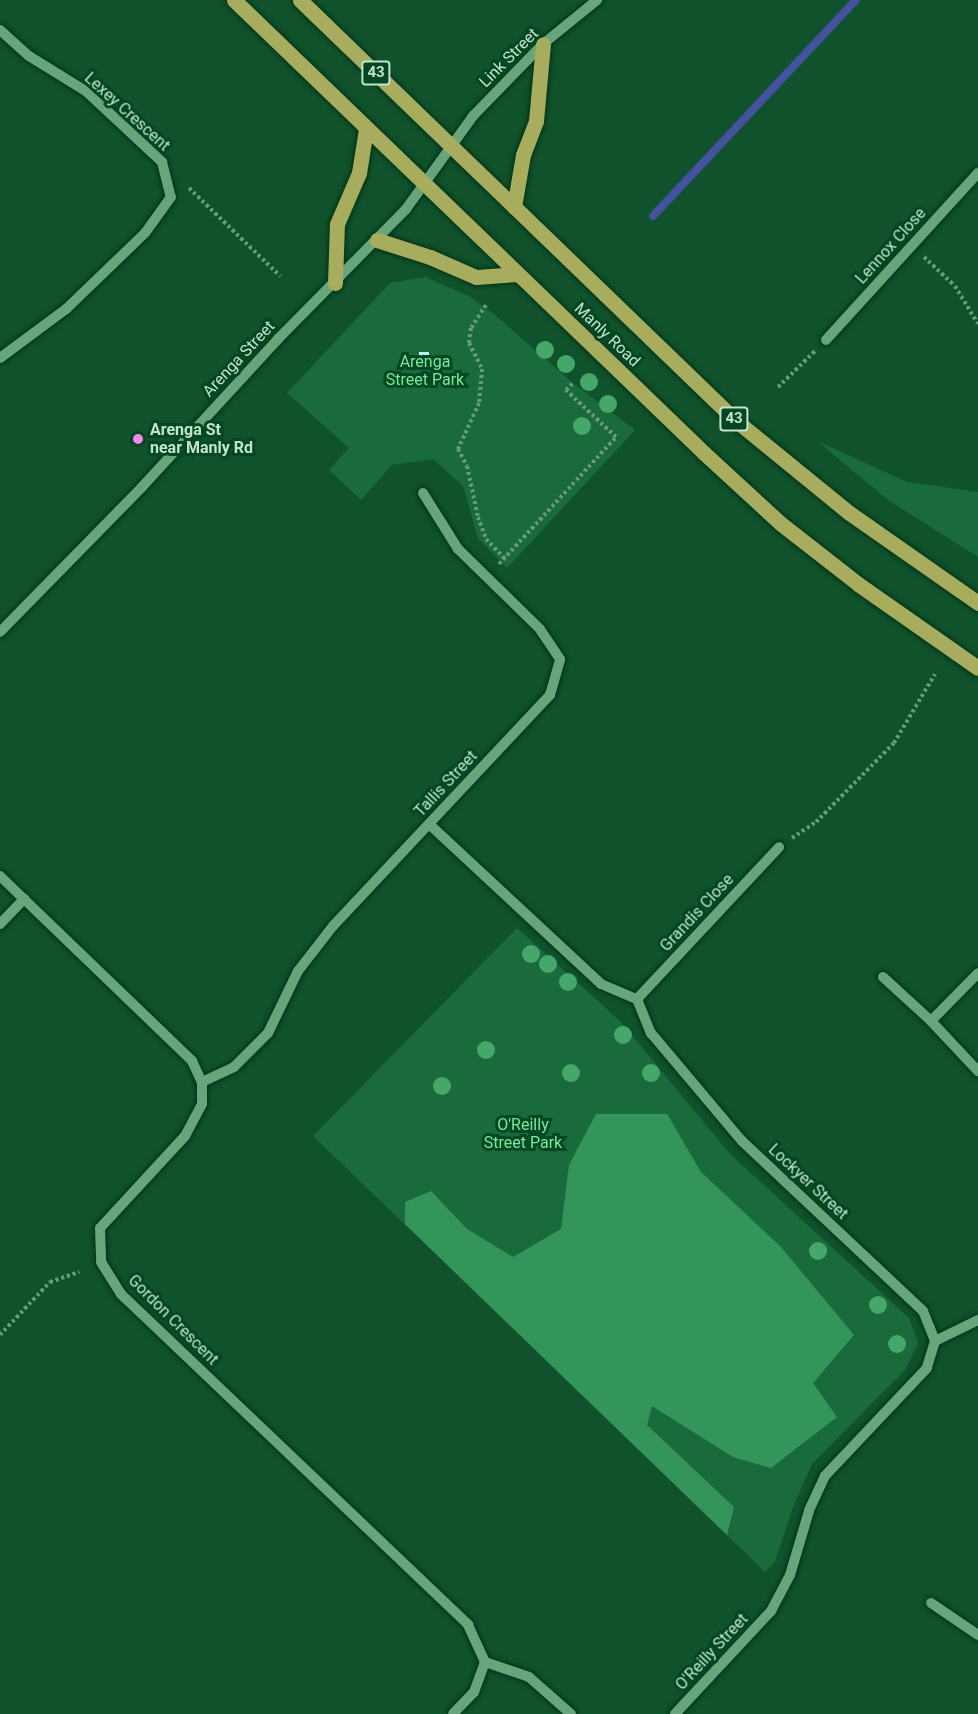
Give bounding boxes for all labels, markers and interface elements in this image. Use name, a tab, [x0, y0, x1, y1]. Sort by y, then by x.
street label: Link Street	[475, 24, 543, 92]
road number: 43	[361, 61, 391, 85]
street label: Lexey Crescent	[80, 69, 174, 155]
street label: Lennox Close	[852, 204, 930, 288]
street label: Manly Road	[570, 299, 644, 371]
street label: Arenga Street	[199, 317, 279, 401]
park label: Arenga Street Park	[386, 352, 464, 390]
road number: 43	[719, 407, 749, 431]
place label: Arenga St near Manly Rd	[150, 420, 253, 458]
marker: Arenga St near Manly Rd	[131, 432, 145, 446]
street label: Tallis Street	[411, 747, 481, 821]
street label: Grandis Close	[656, 870, 738, 956]
park label: O'Reilly Street Park	[484, 1115, 562, 1153]
street label: Lockyer Street	[764, 1140, 852, 1224]
street label: Gordon Crescent	[124, 1271, 222, 1369]
street label: O'Reilly Street	[672, 1610, 752, 1694]

